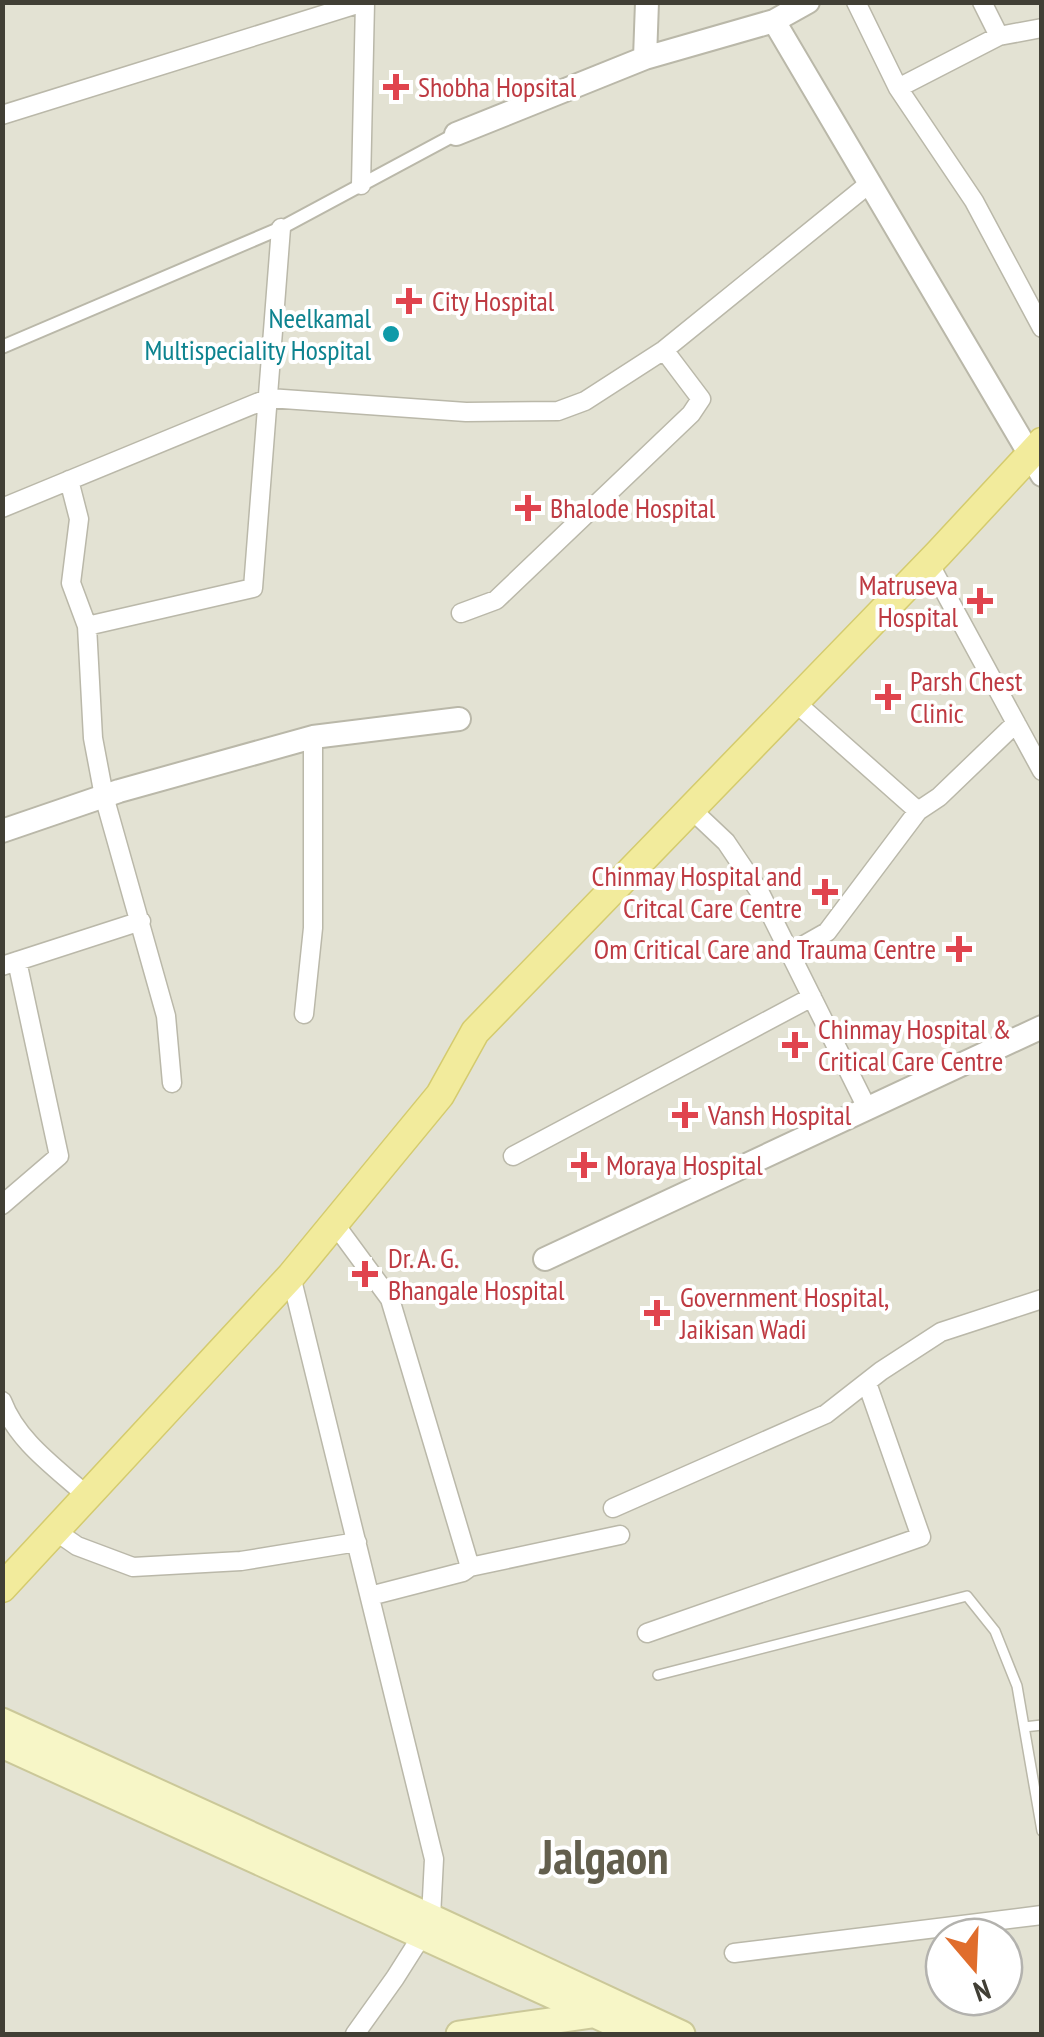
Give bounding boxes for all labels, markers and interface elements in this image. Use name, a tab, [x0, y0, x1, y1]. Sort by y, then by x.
place label: Shobha Hopsital	[418, 68, 577, 105]
marker: Shobha Hopsital	[383, 74, 409, 100]
place label: City Hospital	[432, 282, 555, 319]
marker: City Hospital	[396, 288, 422, 314]
place label: Neelkamal Multispeciality Hospital	[144, 299, 371, 368]
marker: Neelkamal Multispeciality Hospital	[380, 323, 402, 345]
place label: Bhalode Hospital	[550, 489, 716, 526]
marker: Bhalode Hospital	[515, 495, 541, 521]
place label: Matruseva Hospital	[859, 566, 958, 635]
marker: Matruseva Hospital	[967, 588, 993, 614]
place label: Parsh Chest Clinic	[910, 662, 1023, 731]
marker: Parsh Chest Clinic	[875, 684, 901, 710]
place label: Chinmay Hospital and Critcal Care Centre	[592, 857, 802, 926]
marker: Chinmay Hospital and Critcal Care Centre	[812, 879, 838, 905]
place label: Om Critical Care and Trauma Centre	[594, 930, 936, 967]
marker: Om Critical Care and Trauma Centre	[946, 936, 972, 962]
place label: Chinmay Hospital & Critical Care Centre	[818, 1010, 1011, 1079]
marker: Chinmay Hospital & Critical Care Centre	[782, 1032, 808, 1058]
place label: Vansh Hospital	[707, 1096, 852, 1133]
marker: Vansh Hospital	[672, 1102, 698, 1128]
place label: Moraya Hospital	[606, 1146, 763, 1183]
marker: Moraya Hospital	[571, 1152, 597, 1178]
place label: Dr. A. G. Bhangale Hospital	[388, 1239, 565, 1308]
marker: Dr. A. G. Bhangale Hospital	[352, 1261, 378, 1287]
place label: Government Hospital, Jaikisan Wadi	[679, 1278, 889, 1347]
marker: Government Hospital, Jaikisan Wadi	[644, 1300, 670, 1326]
district label: Jalgaon	[538, 1825, 669, 1887]
north arrow	[924, 1917, 1024, 2017]
text: N	[969, 1971, 995, 2011]

